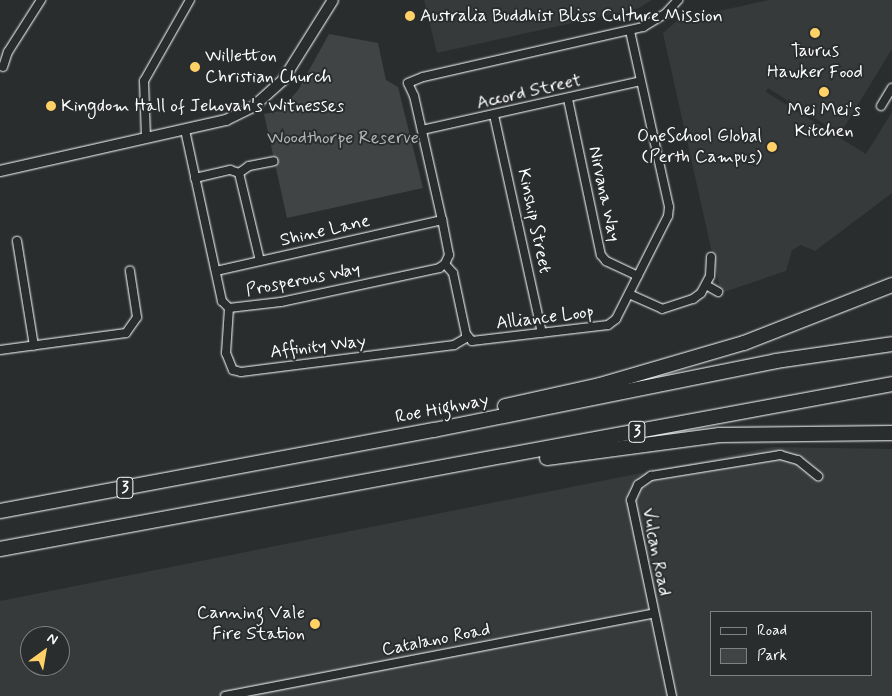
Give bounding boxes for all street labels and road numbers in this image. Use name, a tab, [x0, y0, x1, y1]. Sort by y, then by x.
street label: Accord Street	[475, 70, 583, 114]
street label: Nirvana Way	[583, 143, 625, 245]
street label: Kinship Street	[512, 165, 556, 277]
street label: Shine Lane	[279, 210, 371, 252]
street label: Prosperous Way	[242, 258, 364, 302]
street label: Alliance Loop	[494, 301, 596, 335]
street label: Affinity Way	[269, 330, 367, 364]
street label: Roe Highway	[394, 389, 490, 429]
road number: 3	[628, 418, 646, 446]
road number: 3	[116, 474, 134, 502]
street label: Vulcan Road	[637, 506, 675, 598]
street label: Catalano Road	[381, 619, 491, 661]

